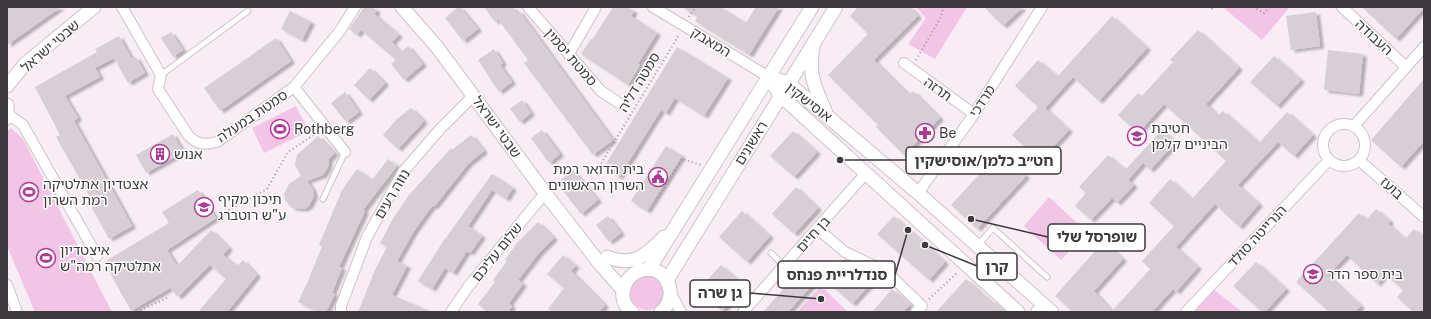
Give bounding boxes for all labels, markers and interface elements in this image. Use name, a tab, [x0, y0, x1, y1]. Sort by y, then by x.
street label: שבטי ישראל	[18, 16, 82, 76]
street label: העבודה	[1352, 16, 1396, 58]
street label: המאבק	[688, 24, 734, 60]
street label: סמטת יסמין	[542, 25, 600, 89]
street label: סמטה דליה	[615, 49, 663, 115]
street label: תרזה	[921, 74, 955, 104]
street label: אוסישקין	[783, 79, 835, 125]
street label: מרדכי	[966, 82, 998, 120]
street label: סמטת במעלה	[214, 87, 290, 145]
street label: שבטי ישראל	[469, 93, 525, 161]
sports icon: Rothberg	[269, 118, 291, 140]
street label: ראשונים	[731, 118, 771, 168]
place label: חטיבת הביניים קלמן	[1151, 120, 1228, 152]
place label: Rothberg	[294, 121, 355, 137]
pharmacy icon: Be	[914, 122, 936, 144]
place label: Be	[939, 125, 956, 141]
school or university icon: חטיבת הביניים קלמן	[1126, 125, 1148, 147]
building icon: אנוש	[149, 143, 171, 165]
place label: אנוש	[174, 146, 203, 162]
callout: חט״ב כלמן/אוסישקין	[906, 147, 1061, 174]
text: חט״ב כלמן/אוסישקין	[914, 152, 1054, 169]
place label: בית הדואר רמת השרון הראשונים	[548, 161, 644, 193]
street label: נווה רעים	[371, 166, 413, 222]
public building icon: בית הדואר רמת השרון הראשונים	[647, 166, 669, 188]
street label: בועז	[1377, 174, 1407, 202]
place label: אצטדיון אתלטיקה רמת השרון	[43, 176, 148, 208]
sports icon: אצטדיון אתלטיקה רמת השרון	[18, 181, 40, 203]
place label: תיכון מקיף ע"ש רוטברג	[218, 191, 286, 223]
school or university icon: תיכון מקיף ע"ש רוטברג	[193, 196, 215, 218]
street label: הנרייטה סולד	[1224, 202, 1290, 270]
street label: בן חיים	[793, 213, 833, 255]
street label: שלום עליכם	[468, 219, 526, 285]
callout: שופרסל שלי	[1048, 224, 1145, 251]
text: שופרסל שלי	[1057, 228, 1137, 245]
place label: איצטדיון אתלטיקה רמה"ש	[60, 242, 161, 274]
sports icon: איצטדיון אתלטיקה רמה"ש	[35, 247, 57, 269]
callout: קרן	[977, 253, 1017, 280]
text: קרן	[985, 258, 1009, 275]
callout: סנדלריית פנחס	[778, 261, 895, 288]
school or university icon: בית ספר הדר	[1302, 263, 1324, 285]
text: סנדלריית פנחס	[786, 266, 888, 283]
place label: בית ספר הדר	[1327, 266, 1403, 282]
callout: גן שרה	[690, 280, 750, 307]
text: גן שרה	[698, 284, 742, 301]

